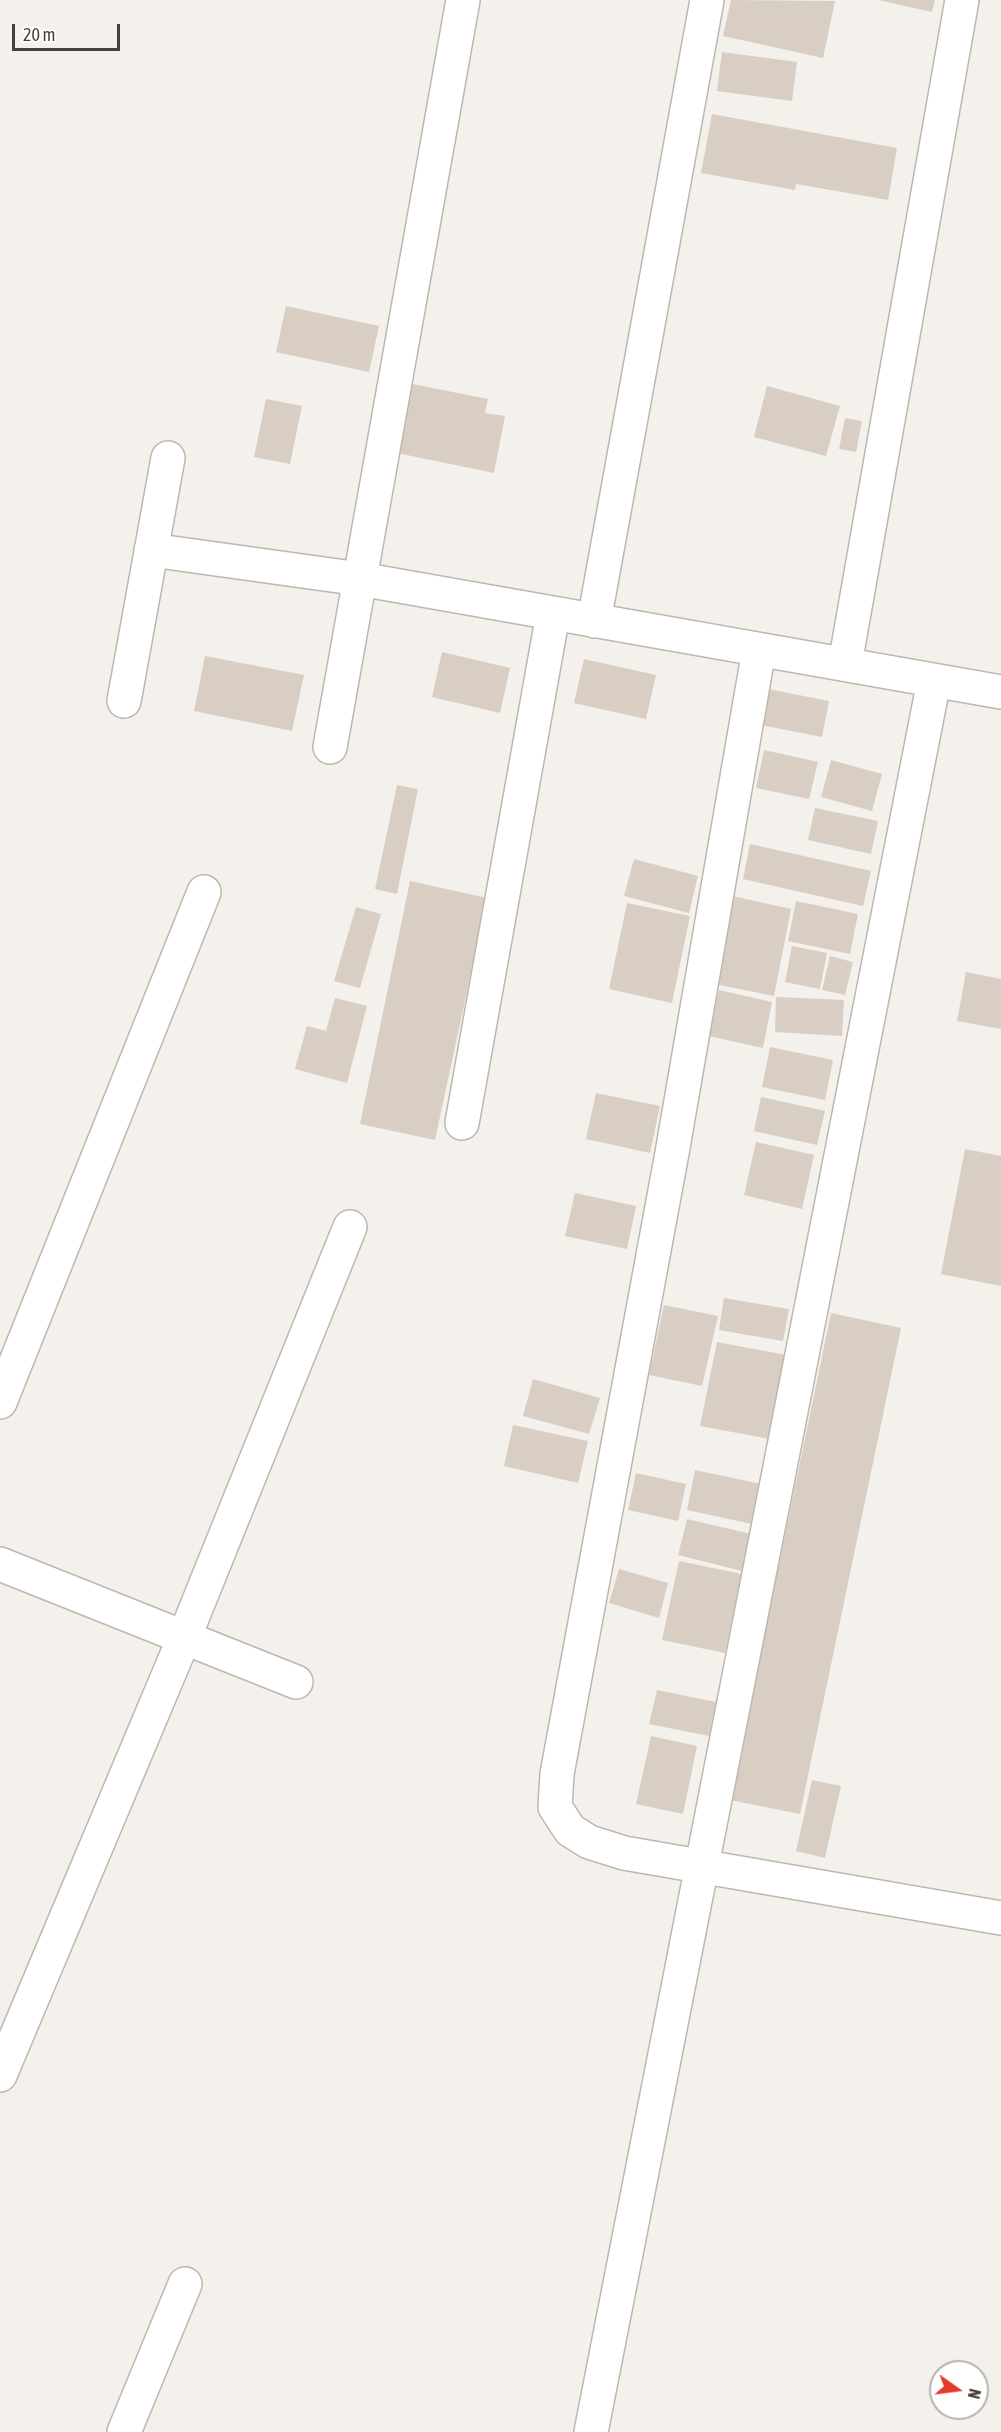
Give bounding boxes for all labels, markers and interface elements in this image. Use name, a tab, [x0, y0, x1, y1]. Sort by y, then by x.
scale bar	[15, 12, 123, 50]
text: 20 m	[23, 24, 55, 45]
north arrow	[929, 2360, 989, 2420]
text: N	[965, 2387, 984, 2401]

